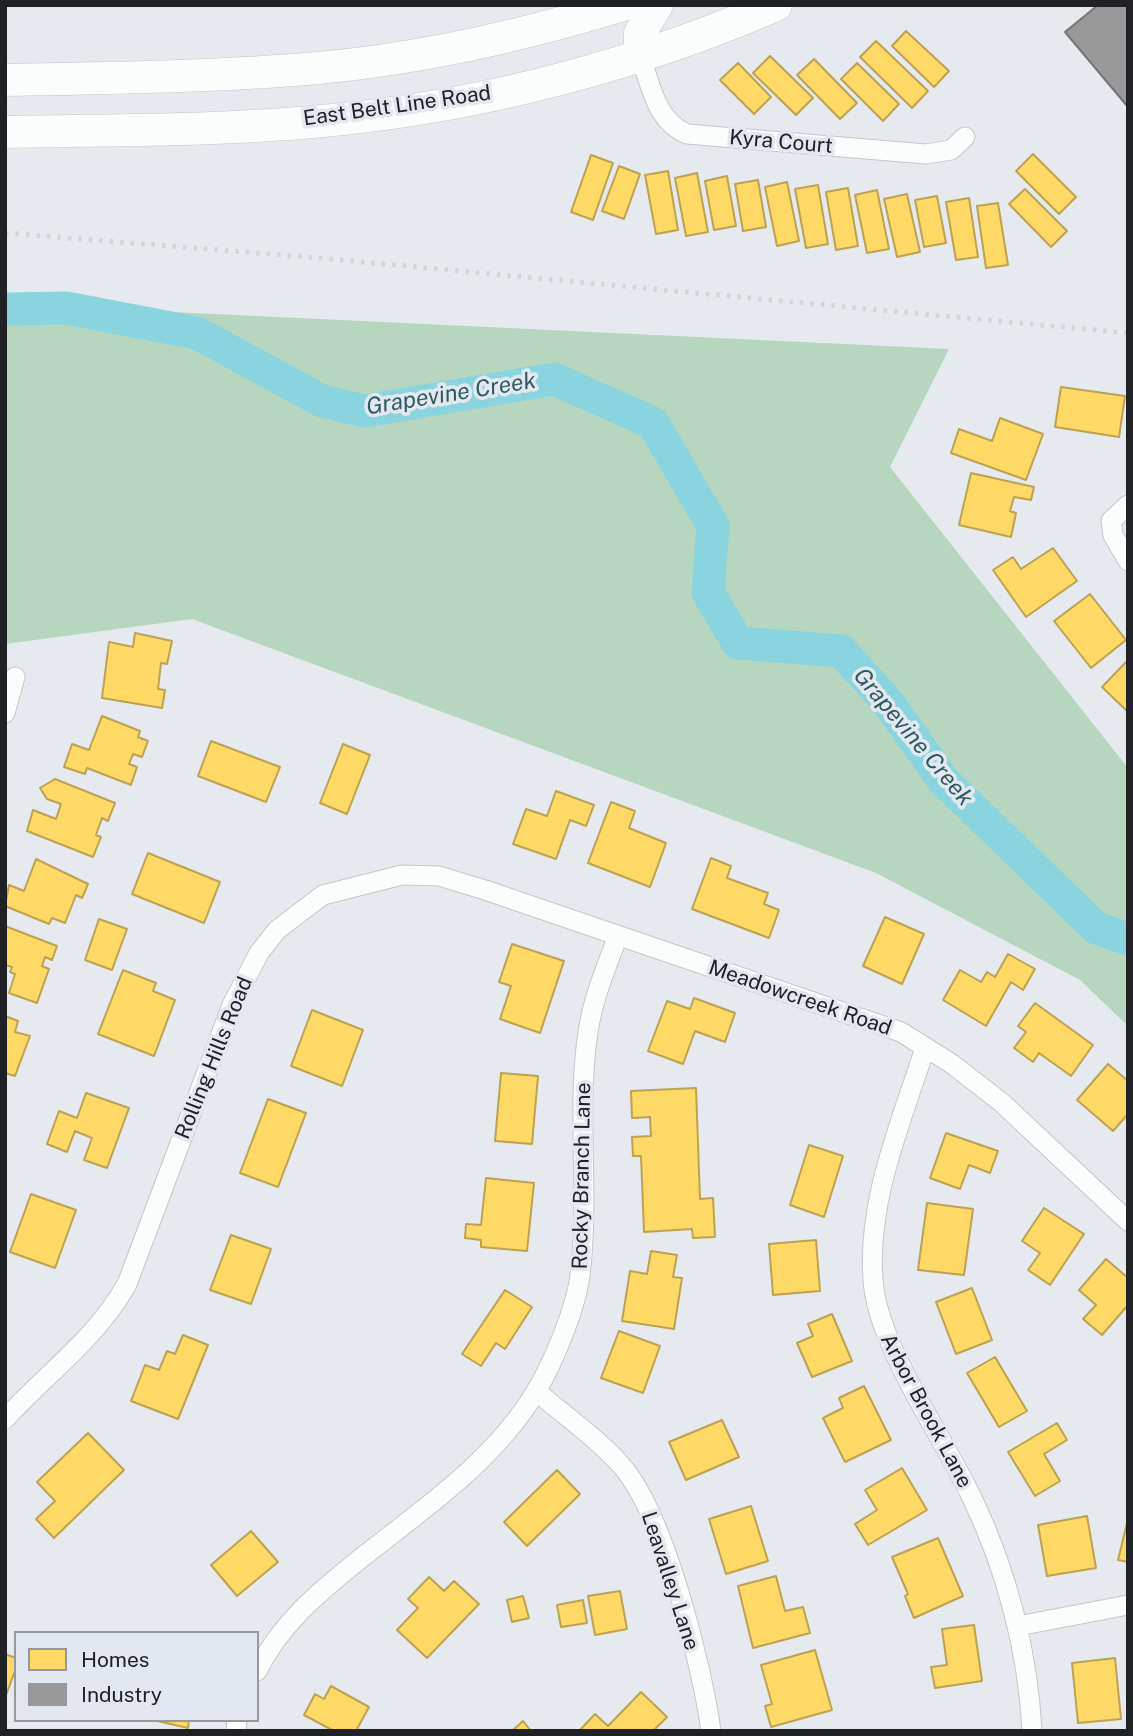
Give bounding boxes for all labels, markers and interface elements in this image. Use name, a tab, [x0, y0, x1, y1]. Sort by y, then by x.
street label: East Belt Line Road	[302, 80, 492, 132]
street label: Kyra Court	[728, 125, 834, 159]
water label: Grapevine Creek	[364, 367, 538, 421]
water label: Grapevine Creek	[847, 662, 979, 812]
street label: Meadowcreek Road	[705, 955, 895, 1041]
street label: Rolling Hills Road	[170, 973, 258, 1143]
street label: Rocky Branch Lane	[568, 1082, 596, 1270]
street label: Arbor Brook Lane	[875, 1330, 977, 1492]
street label: Leavalley Lane	[636, 1509, 704, 1653]
legend	[14, 1631, 259, 1722]
text: Homes	[81, 1647, 149, 1672]
text: Industry	[81, 1682, 162, 1707]

